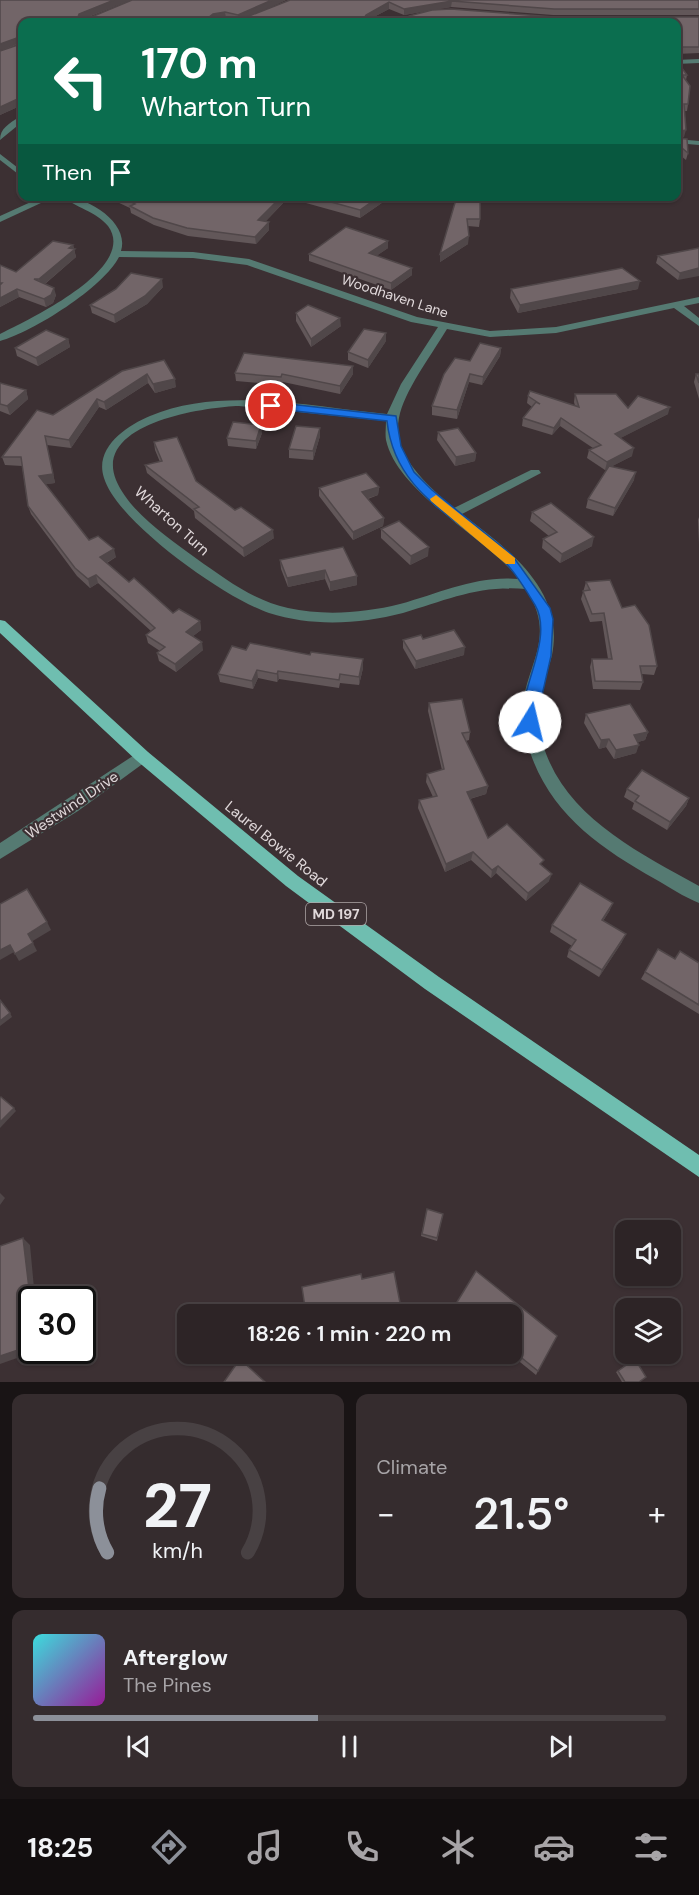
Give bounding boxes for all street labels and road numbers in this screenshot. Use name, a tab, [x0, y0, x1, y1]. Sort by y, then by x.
street label: Woodhaven Lane	[339, 270, 451, 322]
street label: Wharton Turn	[130, 482, 214, 560]
street label: Westwind Drive	[22, 767, 122, 843]
street label: Laurel Bowie Road	[221, 797, 331, 891]
road number: MD 197	[306, 903, 366, 925]

